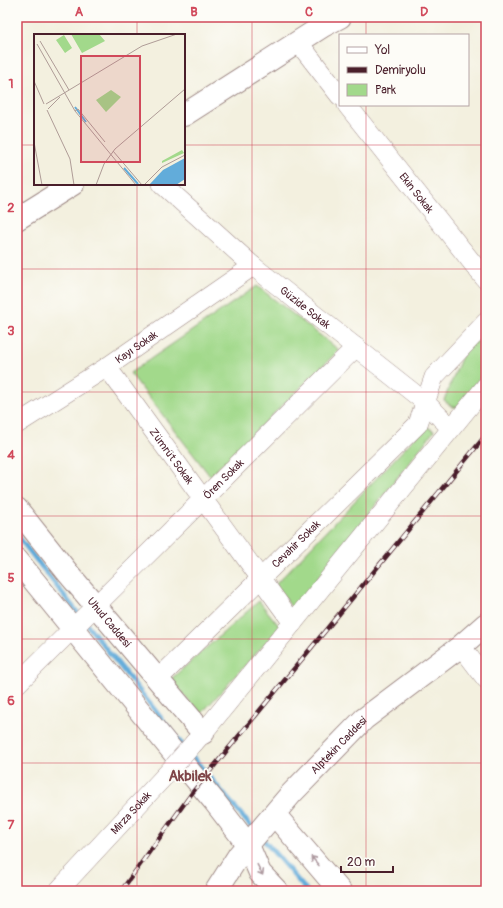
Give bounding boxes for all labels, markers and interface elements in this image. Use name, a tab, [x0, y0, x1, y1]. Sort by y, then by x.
text: A	[75, 4, 84, 20]
text: B	[190, 4, 198, 20]
text: C	[305, 4, 313, 20]
text: D	[420, 4, 428, 20]
inset map	[34, 34, 185, 185]
legend	[339, 34, 469, 106]
text: Yol	[374, 43, 390, 58]
text: Demiryolu	[375, 63, 426, 78]
text: 1	[8, 76, 14, 92]
text: Park	[375, 83, 396, 98]
street label: Ekin Sokak	[397, 170, 437, 216]
text: 2	[7, 200, 15, 216]
street label: Güzide Sokak	[277, 283, 333, 331]
text: 3	[7, 323, 15, 339]
street label: Kayı Sokak	[113, 327, 160, 366]
street label: Zümrüt Sokak	[147, 425, 197, 487]
text: 4	[7, 447, 15, 463]
street label: Ören Sokak	[200, 456, 247, 502]
street label: Cevahir Sokak	[269, 517, 323, 570]
text: 5	[7, 570, 15, 586]
street label: Uhud Caddesi	[85, 595, 134, 650]
text: 6	[7, 693, 15, 709]
street label: Alptekin Caddesi	[308, 713, 369, 777]
district label: Akbilek	[168, 767, 212, 786]
street label: Mirza Sokak	[108, 788, 154, 837]
text: 7	[8, 817, 15, 833]
scale bar	[341, 848, 393, 874]
text: 20 m	[347, 855, 376, 870]
one-way arrow	[310, 856, 319, 867]
one-way arrow	[256, 864, 264, 876]

